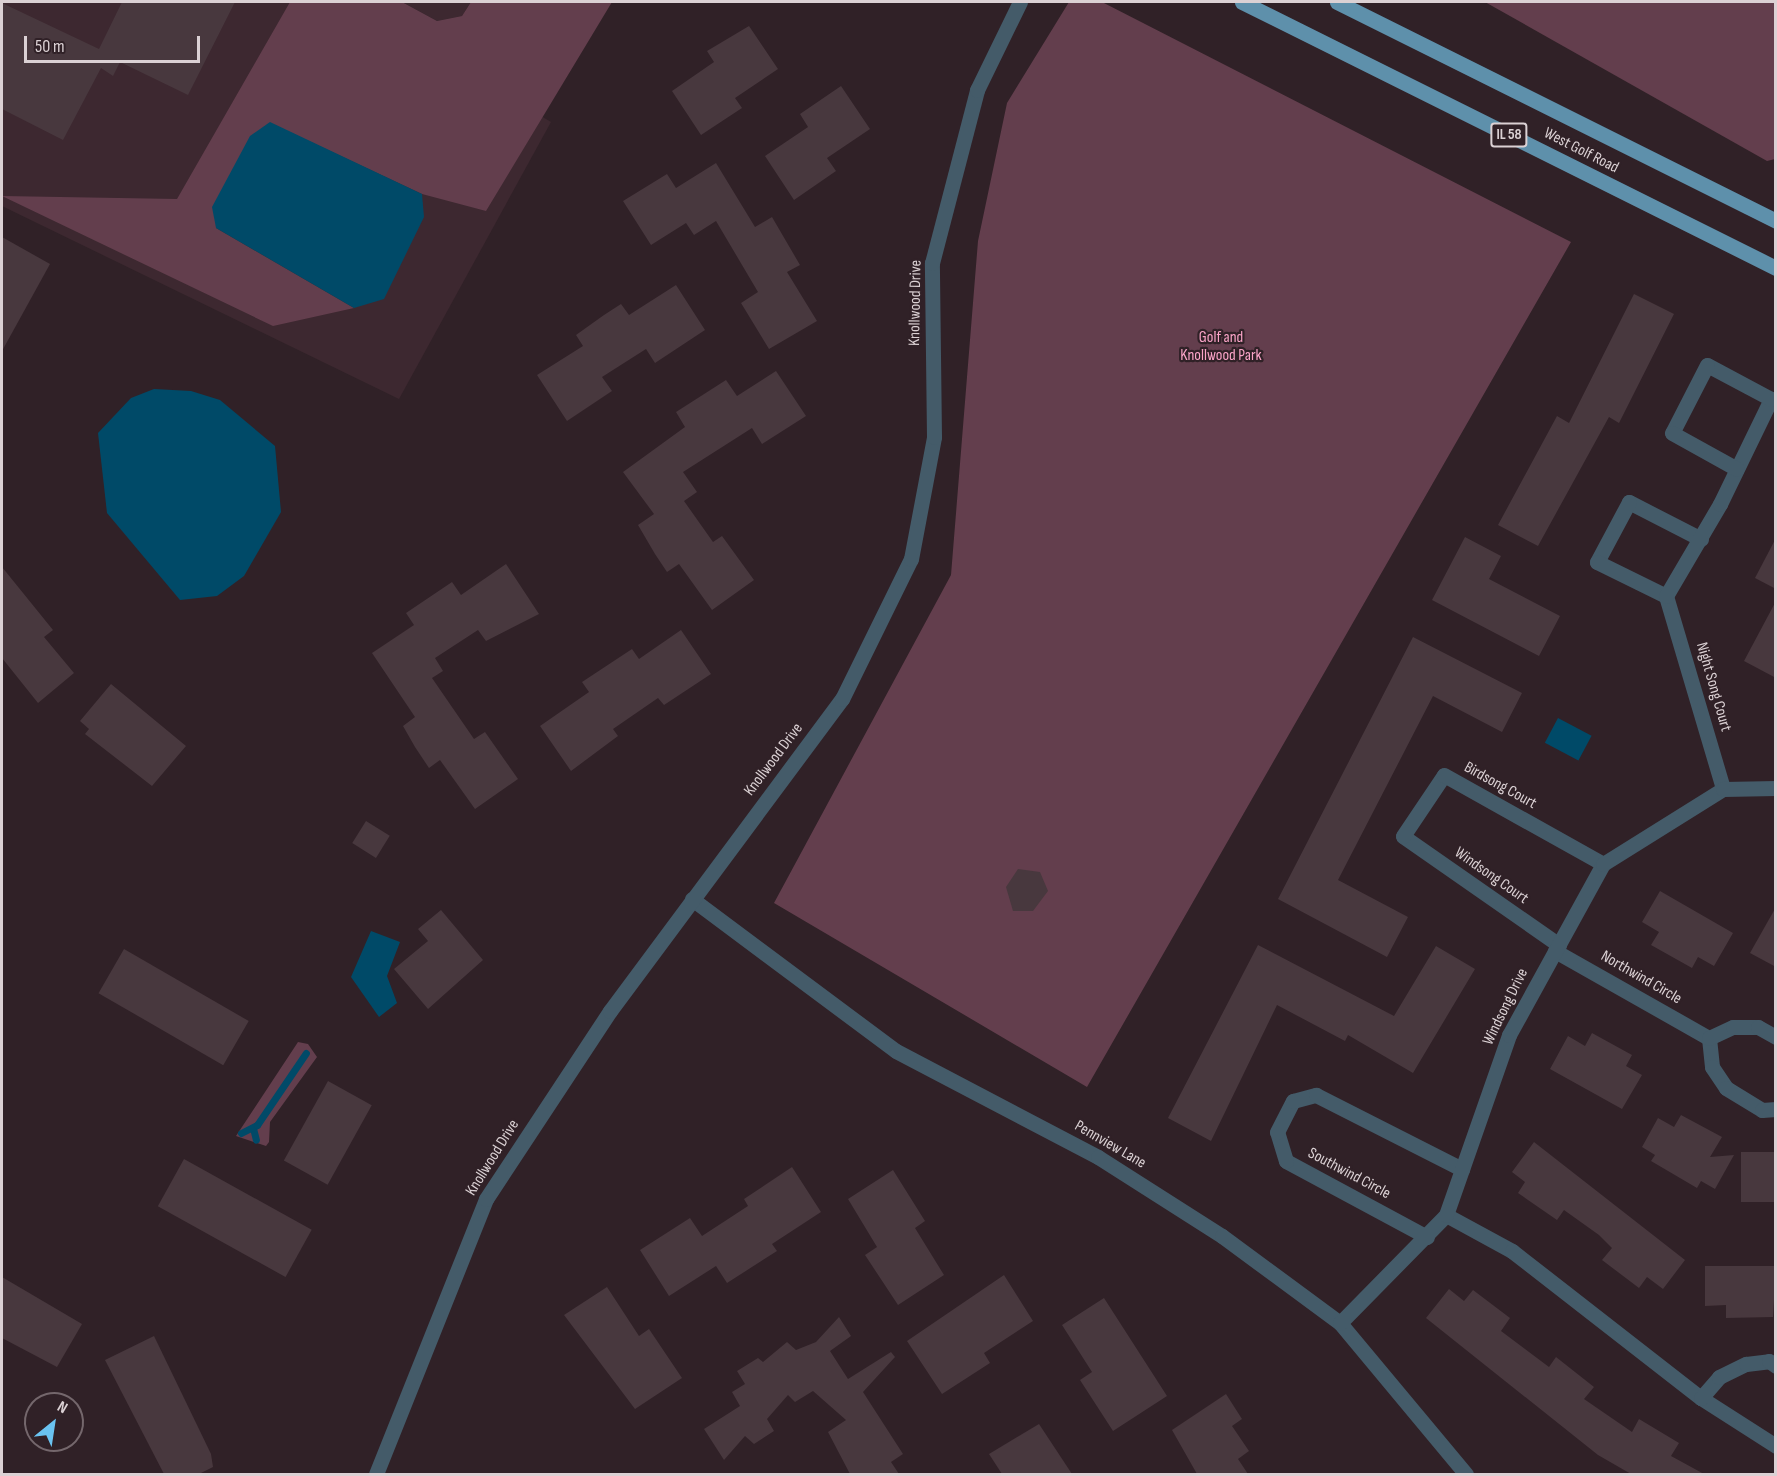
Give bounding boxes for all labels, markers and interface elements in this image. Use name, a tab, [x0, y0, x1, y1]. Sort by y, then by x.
scale bar	[27, 24, 202, 62]
text: 50 m	[35, 36, 65, 57]
road number: IL 58	[1490, 123, 1528, 147]
street label: West Golf Road	[1540, 124, 1622, 178]
street label: Knollwood Drive	[906, 260, 926, 346]
park label: Golf and Knollwood Park	[1180, 328, 1262, 366]
street label: Night Song Court	[1691, 640, 1735, 734]
street label: Knollwood Drive	[740, 720, 808, 800]
street label: Birdsong Court	[1460, 758, 1540, 814]
street label: Windsong Court	[1450, 844, 1532, 908]
street label: Northwind Circle	[1597, 947, 1685, 1009]
street label: Windsong Drive	[1479, 965, 1533, 1049]
street label: Knollwood Drive	[462, 1116, 524, 1200]
street label: Pennview Lane	[1071, 1117, 1149, 1173]
street label: Southwind Circle	[1304, 1144, 1394, 1204]
north arrow	[24, 1392, 84, 1452]
text: N	[54, 1397, 71, 1418]

